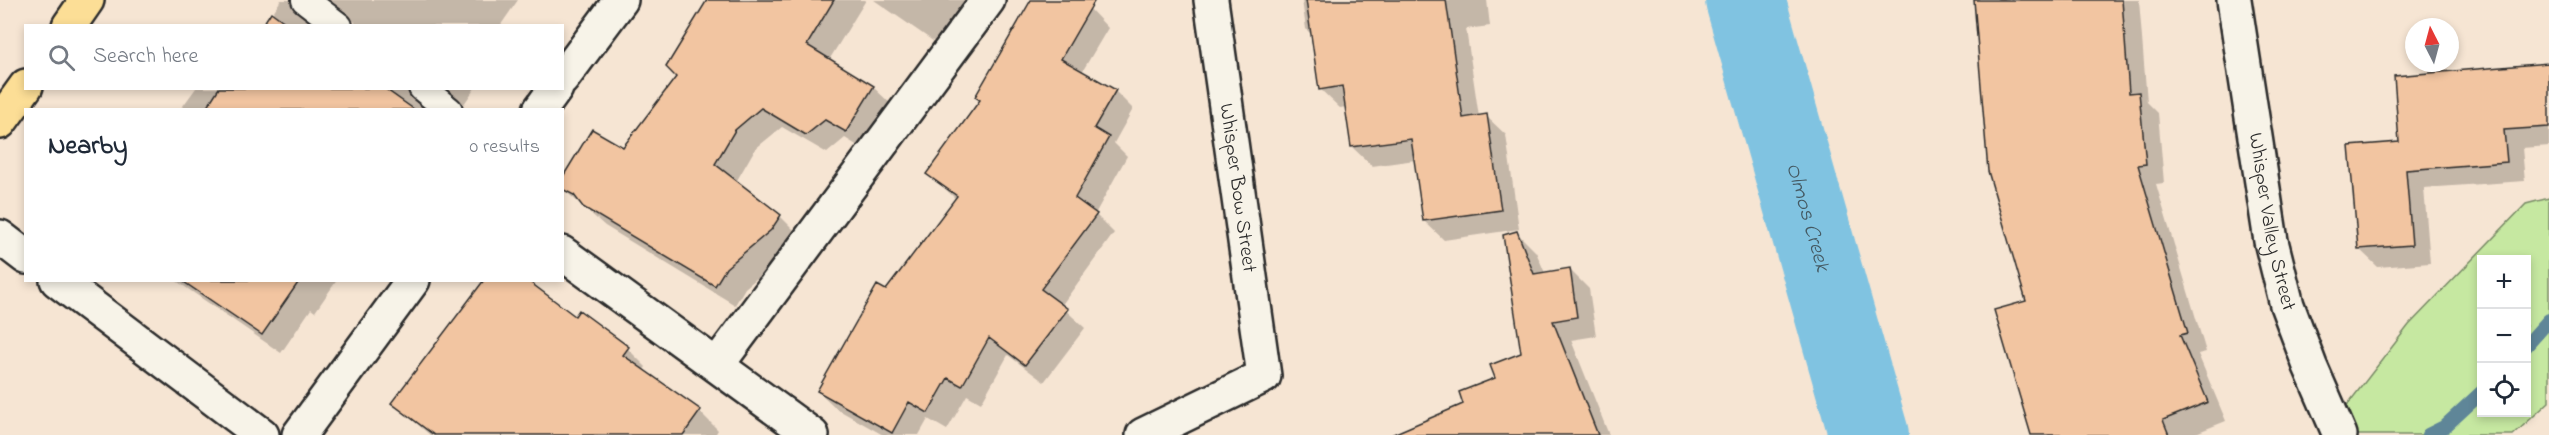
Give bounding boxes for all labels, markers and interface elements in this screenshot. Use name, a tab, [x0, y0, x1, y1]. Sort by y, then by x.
north arrow	[2405, 18, 2459, 72]
search box	[24, 24, 564, 90]
icon: search	[45, 41, 78, 74]
text: Search here	[93, 41, 198, 73]
street label: Whisper Bow Street	[1210, 102, 1264, 274]
text: Nearby	[48, 128, 127, 166]
street label: Whisper Valley Street	[2240, 131, 2303, 316]
text: 0 results	[469, 133, 540, 162]
water label: Olmos Creek	[1776, 159, 1838, 277]
map controls	[2477, 255, 2531, 417]
button: +	[2477, 255, 2531, 309]
button: −	[2477, 309, 2531, 363]
button: locate	[2477, 363, 2531, 417]

